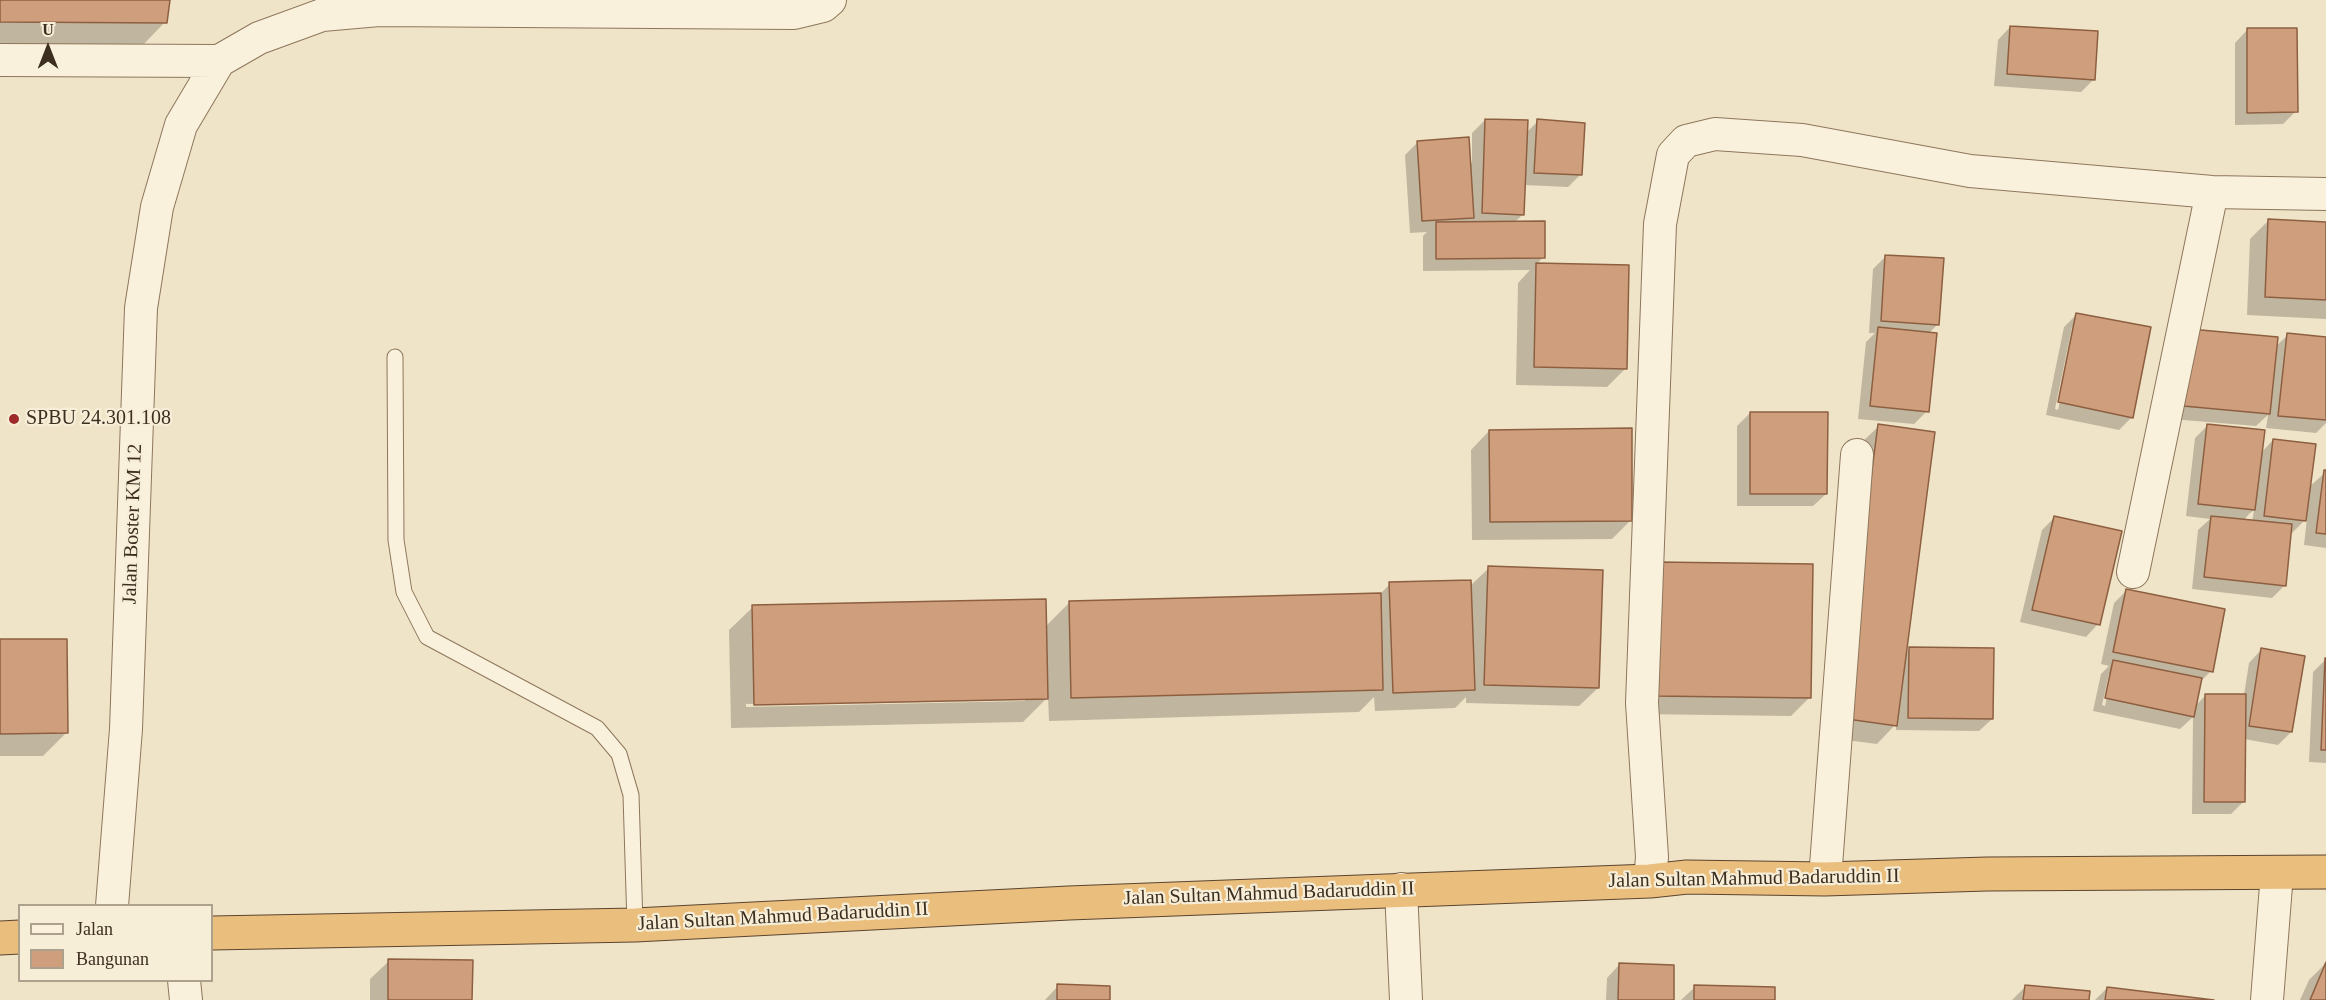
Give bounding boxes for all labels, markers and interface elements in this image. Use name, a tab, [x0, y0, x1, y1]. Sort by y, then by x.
north arrow	[18, 18, 78, 78]
text: U	[42, 21, 54, 38]
place label: SPBU 24.301.108	[26, 407, 171, 431]
marker: SPBU 24.301.108	[7, 412, 21, 426]
street label: Jalan Boster KM 12	[118, 443, 148, 605]
street label: Jalan Sultan Mahmud Badaruddin II	[1608, 864, 1900, 894]
street label: Jalan Sultan Mahmud Badaruddin II	[1123, 877, 1415, 911]
street label: Jalan Sultan Mahmud Badaruddin II	[637, 897, 929, 937]
legend	[18, 904, 213, 982]
text: Jalan	[76, 919, 113, 939]
text: Bangunan	[76, 949, 149, 969]

